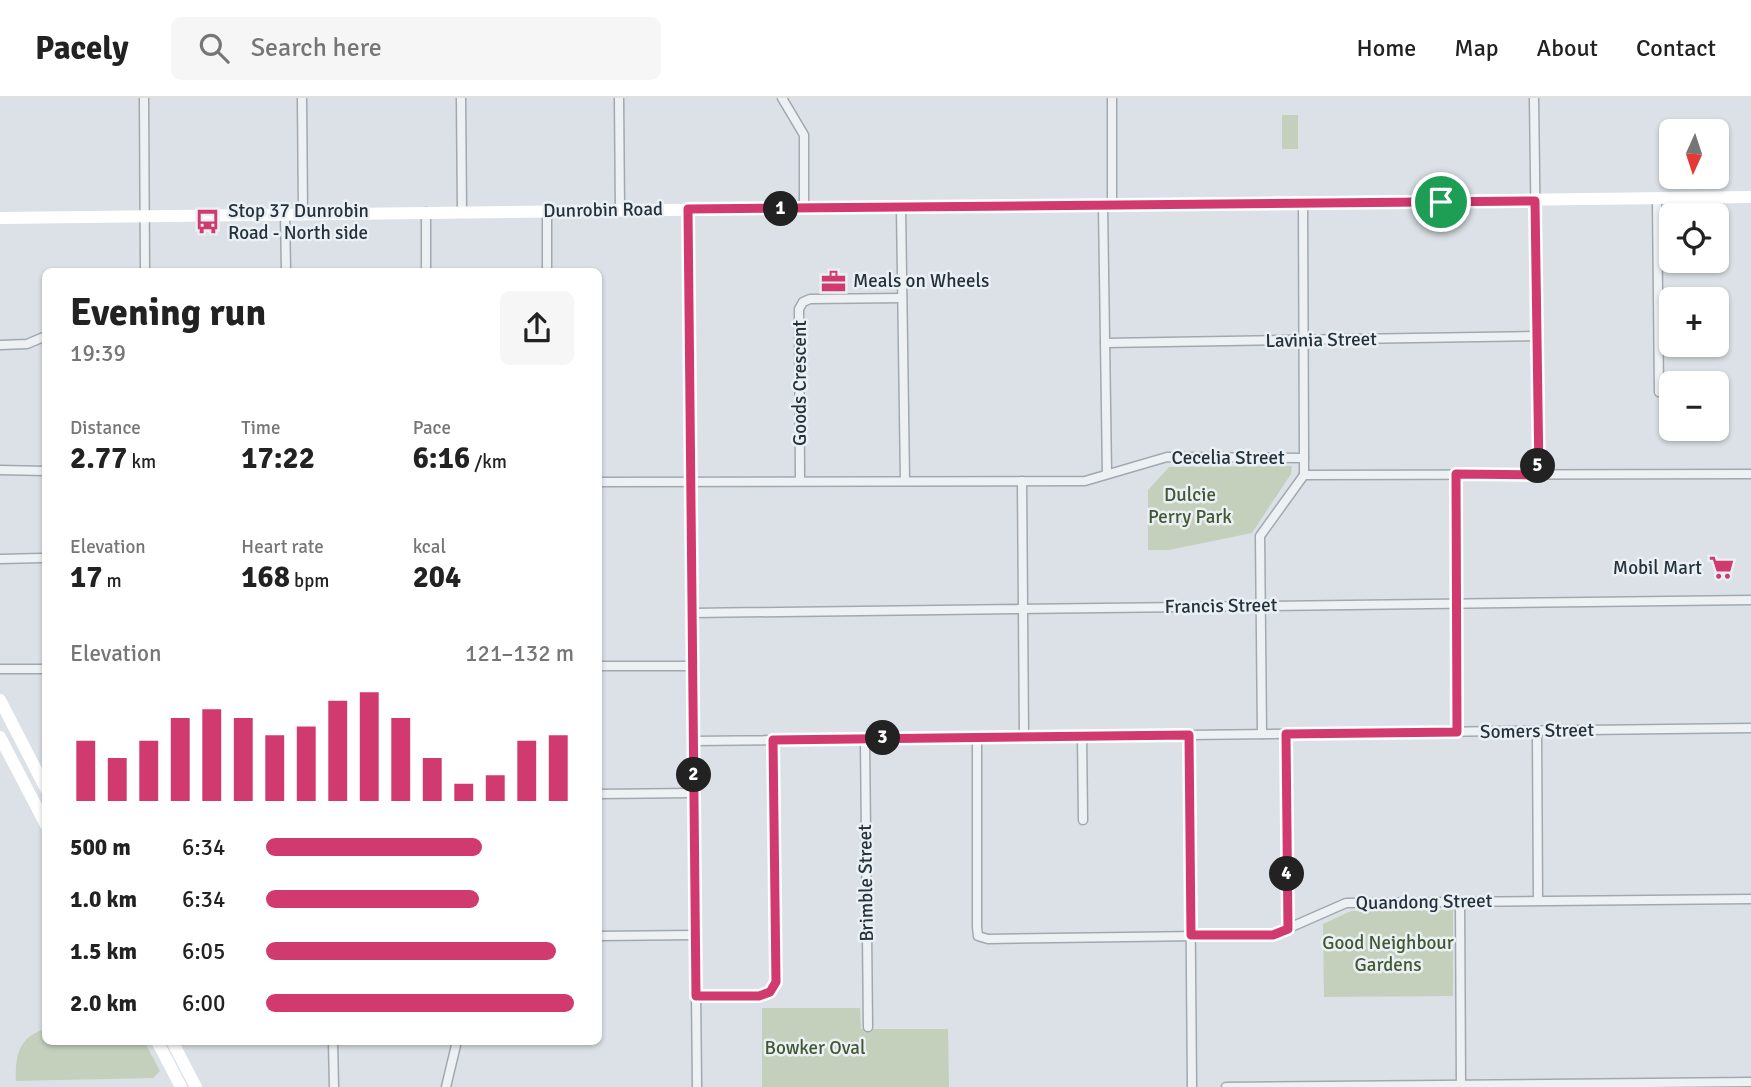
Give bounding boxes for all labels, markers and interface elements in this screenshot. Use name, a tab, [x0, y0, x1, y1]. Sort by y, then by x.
search box	[171, 17, 661, 80]
text: Pacely	[35, 28, 129, 69]
icon: search	[195, 29, 233, 67]
text: Search here	[251, 32, 382, 64]
text: Home	[1356, 33, 1416, 63]
text: Map	[1454, 33, 1499, 63]
text: About	[1537, 33, 1598, 63]
text: Contact	[1636, 33, 1716, 63]
north arrow	[1659, 119, 1729, 189]
map controls	[1659, 119, 1729, 441]
pin	[1411, 172, 1471, 232]
icon: arrive	[1422, 183, 1460, 221]
pin: 1	[764, 192, 798, 226]
text: 1	[775, 196, 786, 220]
street label: Dunrobin Road	[543, 197, 663, 223]
place label: Stop 37 Dunrobin Road - North side	[228, 199, 369, 245]
button: locate	[1659, 203, 1729, 273]
bus stop icon: Stop 37 Dunrobin Road - North side	[194, 208, 222, 236]
office icon: Meals on Wheels	[819, 267, 847, 295]
place label: Meals on Wheels	[853, 269, 989, 293]
button: +	[1659, 287, 1729, 357]
text: Evening run	[70, 289, 266, 336]
button: share	[500, 291, 574, 365]
street label: Goods Crescent	[788, 320, 812, 446]
street label: Lavinia Street	[1265, 327, 1377, 353]
text: 19:39	[70, 339, 126, 368]
button: −	[1659, 371, 1729, 441]
text: Distance	[70, 416, 141, 440]
text: Time	[241, 416, 280, 440]
text: Pace	[413, 416, 451, 440]
text: 2.77	[70, 440, 127, 477]
text: 17:22	[241, 440, 315, 477]
text: 6:16	[413, 440, 470, 477]
street label: Cecelia Street	[1171, 446, 1285, 470]
pin: 5	[1520, 448, 1556, 484]
text: km	[127, 450, 156, 474]
text: /km	[470, 450, 507, 474]
text: 5	[1532, 453, 1543, 477]
park label: Dulcie Perry Park	[1148, 483, 1232, 529]
text: Elevation	[70, 535, 146, 559]
text: Heart rate	[241, 535, 324, 559]
text: kcal	[413, 535, 446, 559]
supermarket icon: Mobil Mart	[1708, 554, 1736, 582]
place label: Mobil Mart	[1613, 556, 1702, 580]
text: 17	[70, 559, 102, 596]
text: 168	[241, 559, 290, 596]
text: 204	[413, 559, 461, 596]
text: m	[102, 569, 122, 593]
text: bpm	[290, 569, 329, 593]
street label: Francis Street	[1164, 593, 1278, 619]
text: Elevation	[70, 639, 162, 668]
text: 121–132 m	[465, 639, 574, 668]
street label: Somers Street	[1480, 718, 1595, 744]
pin: 3	[866, 720, 900, 756]
text: 3	[877, 725, 888, 749]
pin: 2	[676, 758, 712, 792]
text: 2	[688, 762, 699, 786]
street label: Brimble Street	[853, 824, 879, 942]
text: 500 m	[70, 833, 131, 862]
text: 6:34	[182, 833, 225, 862]
pin: 4	[1270, 856, 1304, 892]
text: 4	[1281, 861, 1292, 885]
text: 1.0 km	[70, 885, 137, 914]
text: 6:34	[182, 885, 225, 914]
street label: Quandong Street	[1355, 889, 1493, 915]
park label: Good Neighbour Gardens	[1322, 931, 1454, 977]
text: 1.5 km	[70, 937, 137, 966]
text: 6:05	[182, 937, 225, 966]
text: 2.0 km	[70, 989, 137, 1018]
text: 6:00	[182, 989, 225, 1018]
park label: Bowker Oval	[764, 1036, 866, 1060]

